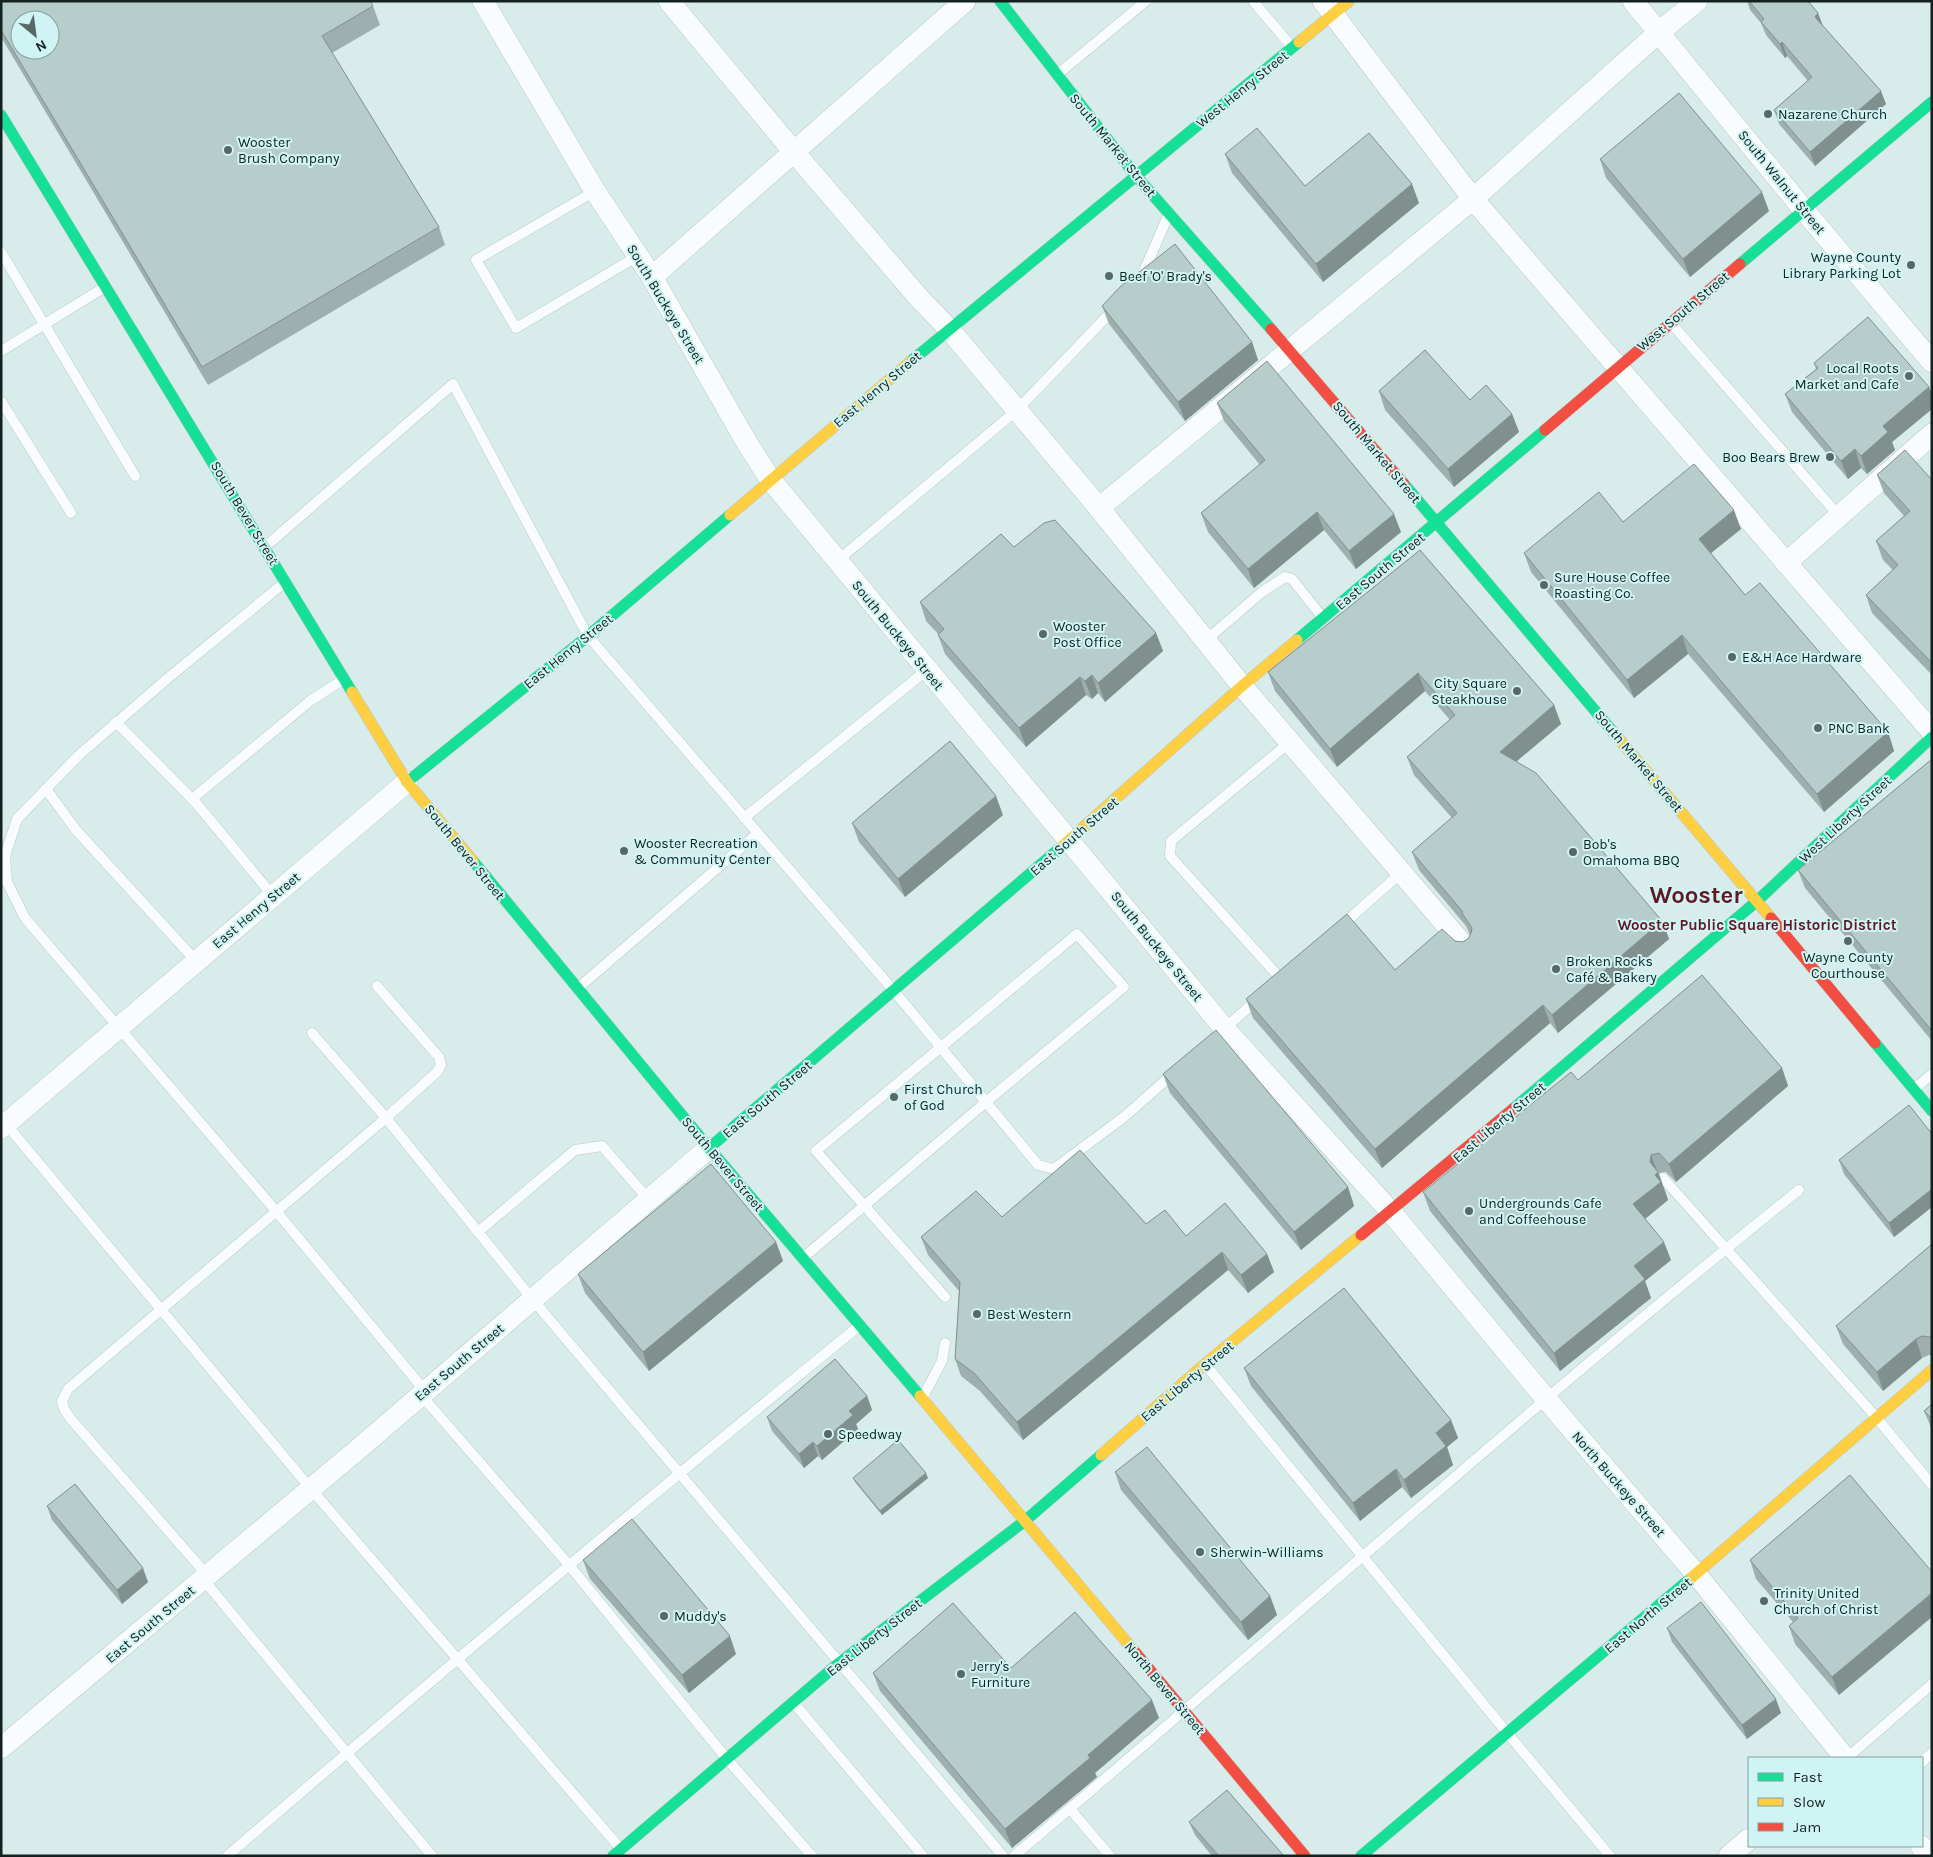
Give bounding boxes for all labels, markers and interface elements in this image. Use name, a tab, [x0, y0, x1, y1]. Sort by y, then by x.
north arrow	[10, 10, 60, 60]
text: N	[33, 36, 50, 56]
street label: West Henry Street	[1193, 47, 1292, 132]
street label: South Market Street	[1066, 90, 1160, 201]
place label: Nazarene Church	[1778, 106, 1887, 123]
marker: Nazarene Church	[1762, 108, 1774, 120]
street label: South Walnut Street	[1734, 127, 1829, 238]
place label: Wooster Brush Company	[238, 134, 340, 167]
marker: Wooster Brush Company	[222, 144, 234, 156]
street label: South Buckeye Street	[623, 241, 708, 367]
place label: Wayne County Library Parking Lot	[1783, 249, 1901, 282]
marker: Wayne County Library Parking Lot	[1905, 259, 1917, 271]
place label: Beef 'O' Brady's	[1119, 268, 1212, 285]
street label: West South Street	[1634, 268, 1733, 355]
marker: Beef 'O' Brady's	[1103, 270, 1115, 282]
street label: East Henry Street	[830, 348, 925, 431]
place label: Local Roots Market and Cafe	[1795, 360, 1899, 393]
marker: Local Roots Market and Cafe	[1903, 370, 1915, 382]
street label: South Market Street	[1329, 398, 1424, 507]
place label: Boo Bears Brew	[1722, 449, 1820, 466]
marker: Boo Bears Brew	[1824, 451, 1836, 463]
street label: South Bever Street	[207, 458, 282, 568]
street label: East South Street	[1332, 529, 1429, 614]
place label: Sure House Coffee Roasting Co.	[1554, 569, 1670, 602]
street label: South Buckeye Street	[848, 577, 947, 694]
marker: Sure House Coffee Roasting Co.	[1538, 579, 1550, 591]
street label: East Henry Street	[520, 610, 616, 693]
place label: Wooster Post Office	[1053, 618, 1122, 651]
marker: Wooster Post Office	[1037, 628, 1049, 640]
place label: E&H Ace Hardware	[1742, 649, 1862, 666]
marker: E&H Ace Hardware	[1726, 651, 1738, 663]
place label: City Square Steakhouse	[1431, 675, 1507, 708]
marker: City Square Steakhouse	[1511, 685, 1523, 697]
street label: South Market Street	[1591, 707, 1686, 816]
place label: PNC Bank	[1828, 720, 1890, 737]
marker: PNC Bank	[1812, 722, 1824, 734]
street label: West Liberty Street	[1796, 772, 1895, 867]
street label: East South Street	[1027, 793, 1122, 879]
street label: South Bever Street	[421, 801, 509, 904]
place label: Wooster Recreation & Community Center	[634, 835, 771, 868]
place label: Bob's Omahoma BBQ	[1583, 836, 1680, 869]
marker: Wooster Recreation & Community Center	[618, 845, 630, 857]
marker: Bob's Omahoma BBQ	[1567, 846, 1579, 858]
street label: East Henry Street	[209, 869, 304, 952]
district label: Wooster	[1649, 881, 1743, 909]
street label: South Buckeye Street	[1107, 888, 1206, 1005]
district label: Wooster Public Square Historic District	[1617, 916, 1897, 934]
marker: Wayne County Courthouse	[1842, 935, 1854, 947]
place label: Wayne County Courthouse	[1803, 949, 1894, 982]
place label: Broken Rocks Café & Bakery	[1566, 953, 1657, 986]
marker: Broken Rocks Café & Bakery	[1550, 963, 1562, 975]
street label: East South Street	[719, 1057, 816, 1142]
street label: East Liberty Street	[1449, 1078, 1549, 1166]
place label: First Church of God	[904, 1081, 983, 1114]
marker: First Church of God	[888, 1091, 900, 1103]
street label: South Bever Street	[678, 1113, 767, 1215]
place label: Undergrounds Cafe and Coffeehouse	[1479, 1195, 1602, 1228]
marker: Undergrounds Cafe and Coffeehouse	[1463, 1205, 1475, 1217]
place label: Best Western	[987, 1306, 1071, 1323]
marker: Best Western	[971, 1308, 983, 1320]
street label: East South Street	[411, 1320, 508, 1405]
street label: East Liberty Street	[1137, 1337, 1237, 1425]
place label: Speedway	[838, 1426, 902, 1443]
marker: Speedway	[822, 1428, 834, 1440]
street label: North Buckeye Street	[1568, 1428, 1669, 1541]
place label: Sherwin-Williams	[1210, 1544, 1324, 1561]
marker: Sherwin-Williams	[1194, 1546, 1206, 1558]
street label: East North Street	[1601, 1574, 1696, 1657]
street label: East South Street	[102, 1582, 199, 1667]
place label: Trinity United Church of Christ	[1774, 1585, 1878, 1618]
street label: East Liberty Street	[823, 1595, 925, 1680]
marker: Trinity United Church of Christ	[1758, 1595, 1770, 1607]
place label: Muddy's	[674, 1608, 727, 1625]
marker: Muddy's	[658, 1610, 670, 1622]
street label: North Bever Street	[1121, 1638, 1208, 1738]
place label: Jerry's Furniture	[971, 1658, 1030, 1691]
marker: Jerry's Furniture	[955, 1668, 967, 1680]
legend	[1748, 1757, 1923, 1847]
text: Fast	[1793, 1768, 1823, 1786]
text: Slow	[1793, 1793, 1825, 1811]
text: Jam	[1793, 1818, 1821, 1836]

